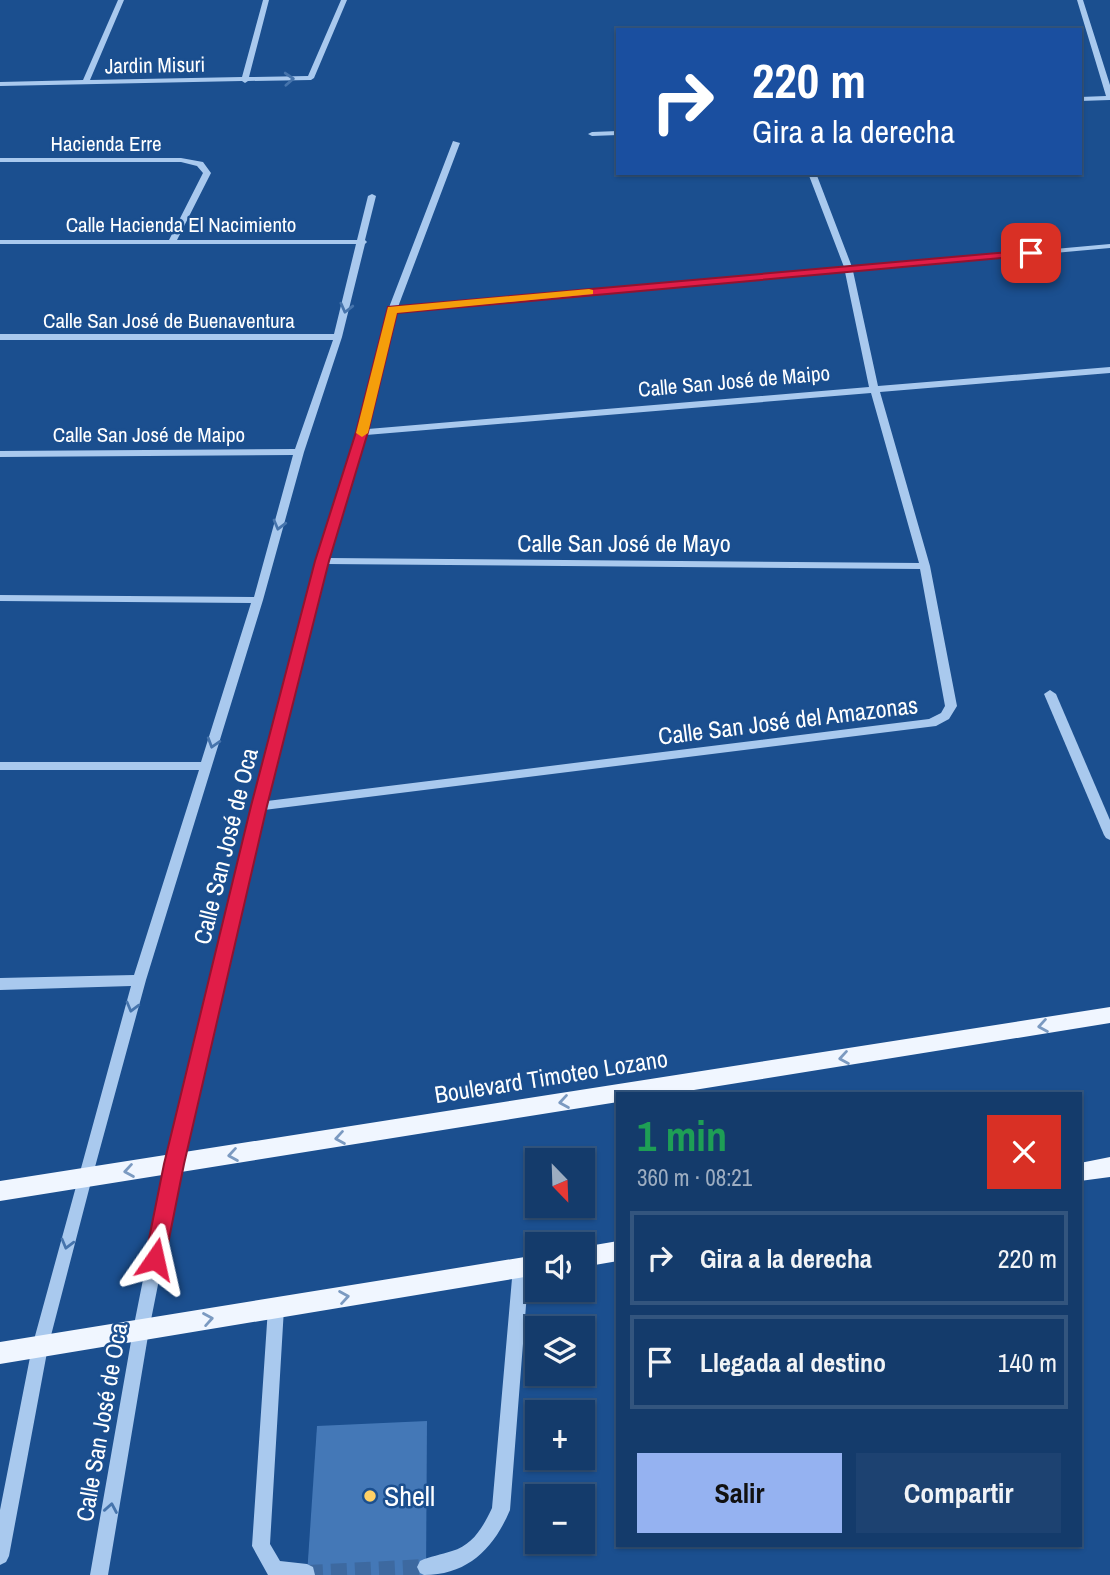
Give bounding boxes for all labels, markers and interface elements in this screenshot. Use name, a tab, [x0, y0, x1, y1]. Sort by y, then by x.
text: 220 m	[752, 47, 866, 113]
street label: Jardin Misuri	[105, 50, 205, 80]
icon: right	[637, 56, 728, 147]
one-way arrow	[283, 72, 294, 87]
text: Gira a la derecha	[752, 110, 955, 153]
street label: Hacienda Erre	[50, 129, 162, 158]
street label: Calle Hacienda El Nacimiento	[66, 210, 296, 239]
pin	[1001, 223, 1061, 283]
icon: arrive	[1012, 234, 1050, 272]
one-way arrow	[340, 302, 354, 314]
street label: Calle San José de Buenaventura	[43, 306, 295, 335]
street label: Calle San José de Maipo	[637, 358, 831, 404]
street label: Calle San José de Maipo	[53, 420, 245, 449]
one-way arrow	[273, 519, 287, 531]
street label: Calle San José de Mayo	[517, 527, 731, 559]
street label: Calle San José del Amazonas	[656, 688, 920, 752]
one-way arrow	[207, 737, 222, 749]
street label: Calle San José de Oca	[185, 744, 265, 948]
one-way arrow	[126, 1001, 140, 1013]
one-way arrow	[1037, 1018, 1049, 1033]
street label: Boulevard Timoteo Lozano	[432, 1042, 670, 1110]
one-way arrow	[838, 1050, 850, 1065]
one-way arrow	[558, 1094, 570, 1109]
text: 1 min	[637, 1108, 727, 1164]
button: close	[987, 1115, 1061, 1189]
one-way arrow	[334, 1130, 346, 1145]
one-way arrow	[228, 1147, 239, 1162]
north arrow	[525, 1148, 595, 1218]
map controls	[525, 1148, 595, 1554]
text: 360 m · 08:21	[637, 1162, 752, 1193]
one-way arrow	[123, 1163, 135, 1178]
position arrow	[118, 1222, 192, 1296]
button: sound	[525, 1232, 595, 1302]
one-way arrow	[61, 1238, 75, 1250]
icon: right	[641, 1239, 679, 1277]
text: Gira a la derecha	[700, 1241, 872, 1276]
text: 220 m	[998, 1241, 1057, 1276]
one-way arrow	[338, 1290, 349, 1305]
one-way arrow	[202, 1312, 214, 1327]
button: layers	[525, 1316, 595, 1386]
street label: Calle San José de Oca	[68, 1320, 134, 1524]
icon: arrive	[641, 1343, 679, 1381]
text: Llegada al destino	[700, 1345, 886, 1380]
text: 140 m	[998, 1345, 1057, 1380]
button: +	[525, 1400, 595, 1470]
button: Salir	[637, 1453, 842, 1533]
button: Compartir	[856, 1453, 1061, 1533]
place label: Shell	[384, 1477, 435, 1515]
button: −	[525, 1484, 595, 1554]
marker: Shell	[362, 1488, 378, 1504]
one-way arrow	[103, 1502, 118, 1514]

